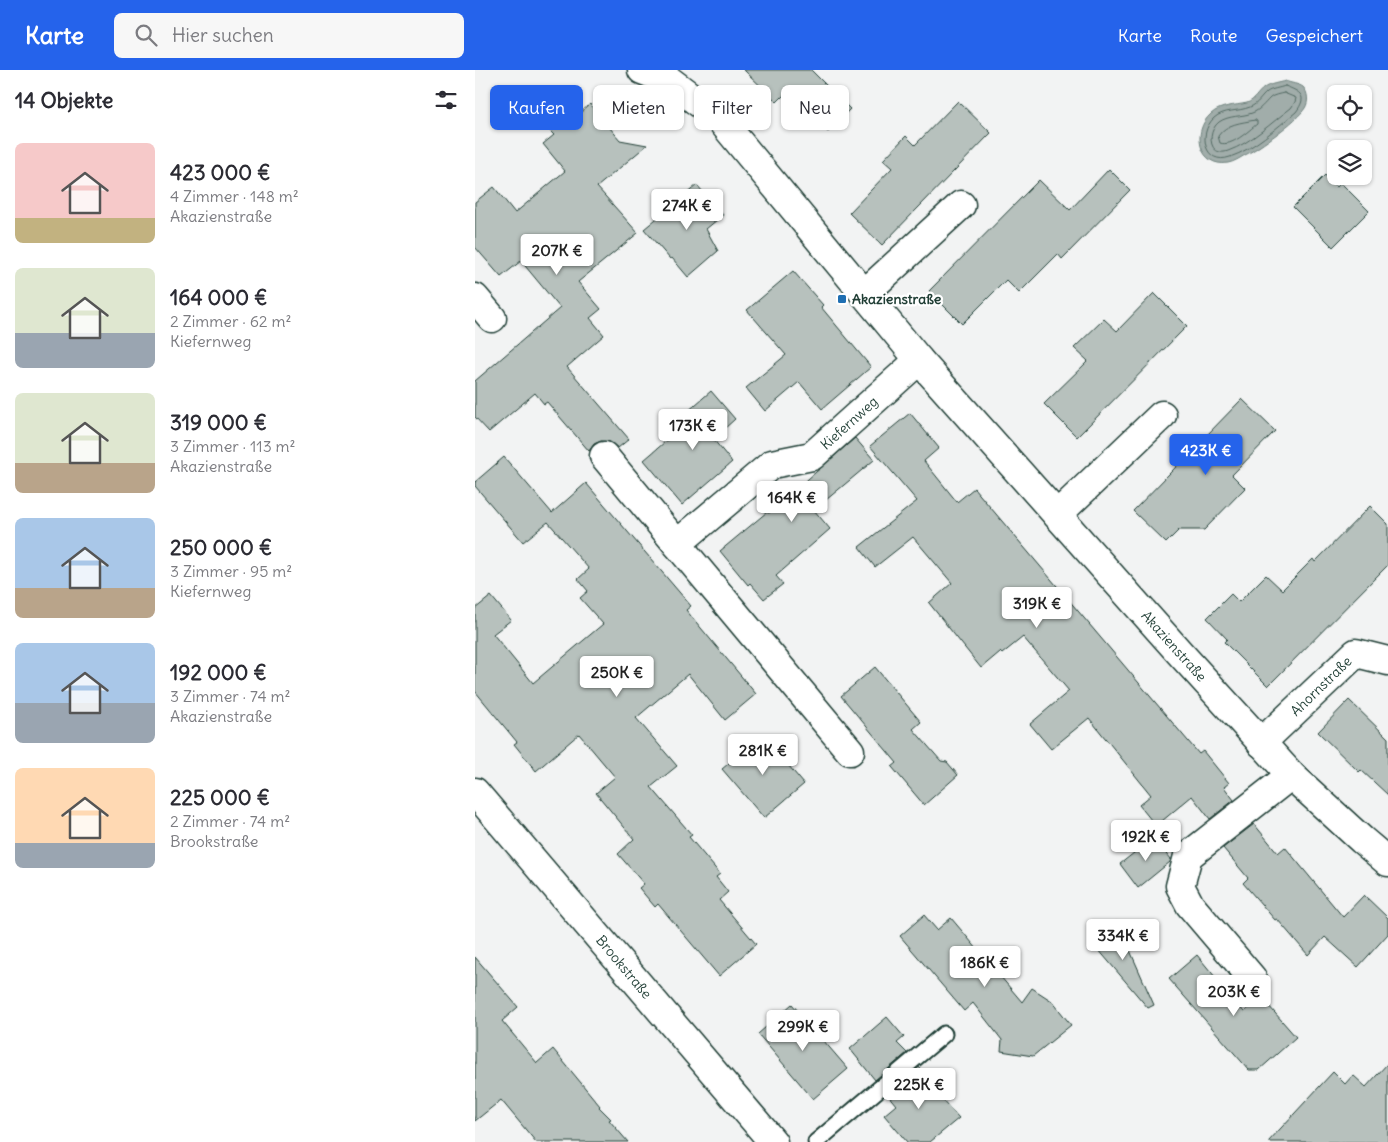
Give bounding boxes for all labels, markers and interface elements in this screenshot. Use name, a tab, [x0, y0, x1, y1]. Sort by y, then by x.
search box	[114, 13, 464, 58]
text: Karte	[25, 20, 84, 50]
icon: search	[132, 21, 160, 49]
text: Hier suchen	[172, 23, 274, 47]
text: Karte	[1118, 24, 1162, 47]
text: Route	[1190, 24, 1237, 47]
text: Gespeichert	[1265, 24, 1363, 47]
chip: Kaufen	[490, 85, 583, 130]
chip: Mieten	[593, 85, 684, 130]
chip: Filter	[694, 85, 771, 130]
chip: Neu	[781, 85, 849, 130]
map controls	[1327, 85, 1372, 185]
button: locate	[1327, 85, 1372, 130]
icon: filters	[432, 86, 460, 114]
text: 14 Objekte	[15, 87, 113, 114]
button: layers	[1327, 140, 1372, 185]
text: 423 000 €	[170, 159, 271, 186]
icon: home	[55, 163, 115, 223]
text: 4 Zimmer · 148 m²	[170, 186, 299, 206]
pin: 274K €	[646, 189, 728, 231]
text: 274K €	[662, 195, 712, 215]
text: Akazienstraße	[170, 206, 272, 226]
pin: 207K €	[516, 234, 598, 276]
text: 207K €	[532, 240, 582, 260]
text: 164 000 €	[170, 284, 268, 311]
icon: home	[55, 288, 115, 348]
place label: Akazienstraße	[852, 290, 942, 308]
marker: Akazienstraße	[836, 293, 848, 305]
text: 2 Zimmer · 62 m²	[170, 311, 291, 331]
text: Kiefernweg	[170, 331, 251, 351]
street label: Kiefernweg	[817, 392, 881, 454]
pin: 173K €	[652, 408, 734, 451]
text: 319 000 €	[170, 409, 267, 436]
icon: home	[55, 413, 115, 473]
text: 173K €	[669, 415, 717, 435]
pin: 423K €	[1165, 434, 1247, 476]
text: 3 Zimmer · 113 m²	[170, 436, 296, 456]
text: 423K €	[1180, 440, 1232, 460]
text: Akazienstraße	[170, 456, 272, 476]
pin: 164K €	[751, 480, 833, 523]
text: 164K €	[768, 487, 816, 507]
text: 250 000 €	[170, 534, 272, 561]
icon: home	[55, 538, 115, 598]
text: 3 Zimmer · 95 m²	[170, 561, 292, 581]
text: Kiefernweg	[170, 581, 251, 601]
pin: 319K €	[996, 586, 1078, 629]
text: 319K €	[1013, 593, 1061, 613]
street label: Akazienstraße	[1137, 607, 1211, 685]
street label: Ahornstraße	[1286, 652, 1356, 720]
pin: 250K €	[576, 656, 658, 698]
text: 192 000 €	[170, 659, 267, 686]
text: 250K €	[591, 662, 643, 682]
icon: home	[55, 663, 115, 723]
text: 3 Zimmer · 74 m²	[170, 686, 291, 706]
text: Akazienstraße	[170, 706, 272, 726]
pin: 281K €	[722, 734, 804, 776]
text: 281K €	[739, 740, 787, 760]
text: 225 000 €	[170, 784, 270, 811]
icon: home	[55, 788, 115, 848]
text: 2 Zimmer · 74 m²	[170, 811, 290, 831]
pin: 192K €	[1105, 820, 1187, 862]
text: 192K €	[1122, 826, 1170, 846]
text: Brookstraße	[170, 831, 259, 851]
pin: 334K €	[1082, 918, 1164, 961]
text: 334K €	[1097, 925, 1149, 945]
street label: Brookstraße	[592, 932, 656, 1002]
pin: 186K €	[944, 946, 1026, 988]
text: 186K €	[961, 952, 1009, 972]
pin: 203K €	[1193, 974, 1275, 1017]
text: 203K €	[1208, 981, 1260, 1001]
pin: 299K €	[762, 1010, 844, 1052]
text: 299K €	[777, 1016, 829, 1036]
pin: 225K €	[878, 1068, 960, 1110]
text: 225K €	[894, 1074, 944, 1094]

